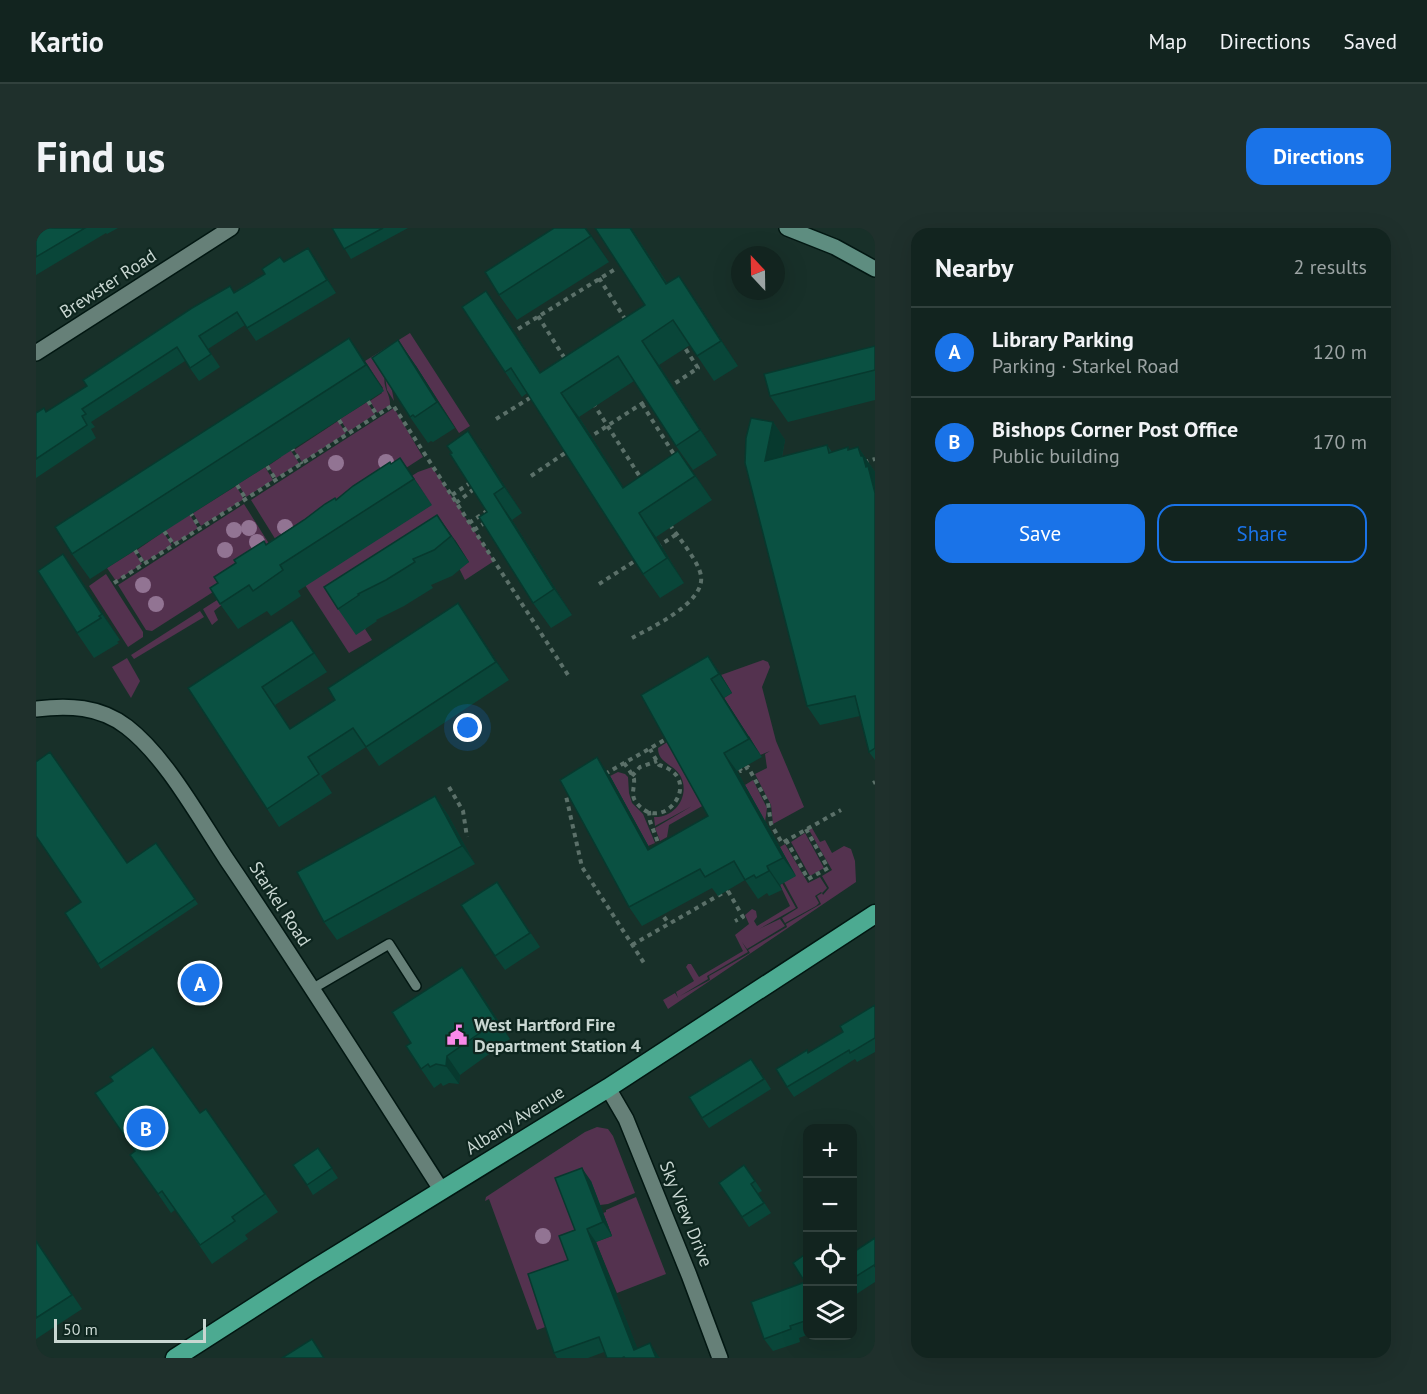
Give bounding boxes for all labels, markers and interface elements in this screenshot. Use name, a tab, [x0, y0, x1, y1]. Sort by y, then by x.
text: Kartio	[30, 23, 104, 60]
text: Map	[1148, 28, 1187, 55]
text: Directions	[1220, 28, 1311, 55]
text: Saved	[1344, 28, 1397, 55]
button: Directions	[1246, 128, 1391, 185]
text: Find us	[36, 129, 165, 184]
street label: Brewster Road	[55, 244, 160, 323]
north arrow	[731, 246, 785, 300]
text: Nearby	[935, 251, 1013, 284]
text: 2 results	[1294, 254, 1367, 280]
text: Library Parking	[992, 325, 1134, 353]
text: A	[948, 339, 961, 365]
text: 120 m	[1313, 339, 1367, 365]
text: Parking · Starkel Road	[992, 353, 1179, 379]
text: Bishops Corner Post Office	[992, 415, 1238, 443]
text: B	[949, 429, 960, 455]
text: 170 m	[1313, 429, 1367, 455]
text: Public building	[992, 443, 1120, 469]
button: Save	[935, 504, 1145, 563]
button: Share	[1157, 504, 1367, 563]
your location	[453, 713, 482, 742]
street label: Starkel Road	[245, 857, 316, 950]
pin: A	[180, 960, 220, 1005]
place label: West Hartford Fire Department Station 4	[474, 1013, 641, 1057]
public building icon: West Hartford Fire Department Station 4	[445, 1023, 469, 1047]
street label: Albany Avenue	[461, 1080, 569, 1159]
pin: B	[126, 1106, 166, 1150]
map controls	[803, 1124, 857, 1340]
button: +	[803, 1124, 857, 1178]
street label: Sky View Drive	[655, 1158, 718, 1270]
button: −	[803, 1178, 857, 1232]
button: locate	[803, 1232, 857, 1286]
button: layers	[803, 1286, 857, 1340]
scale bar	[54, 1316, 206, 1344]
text: 50 m	[63, 1319, 98, 1339]

